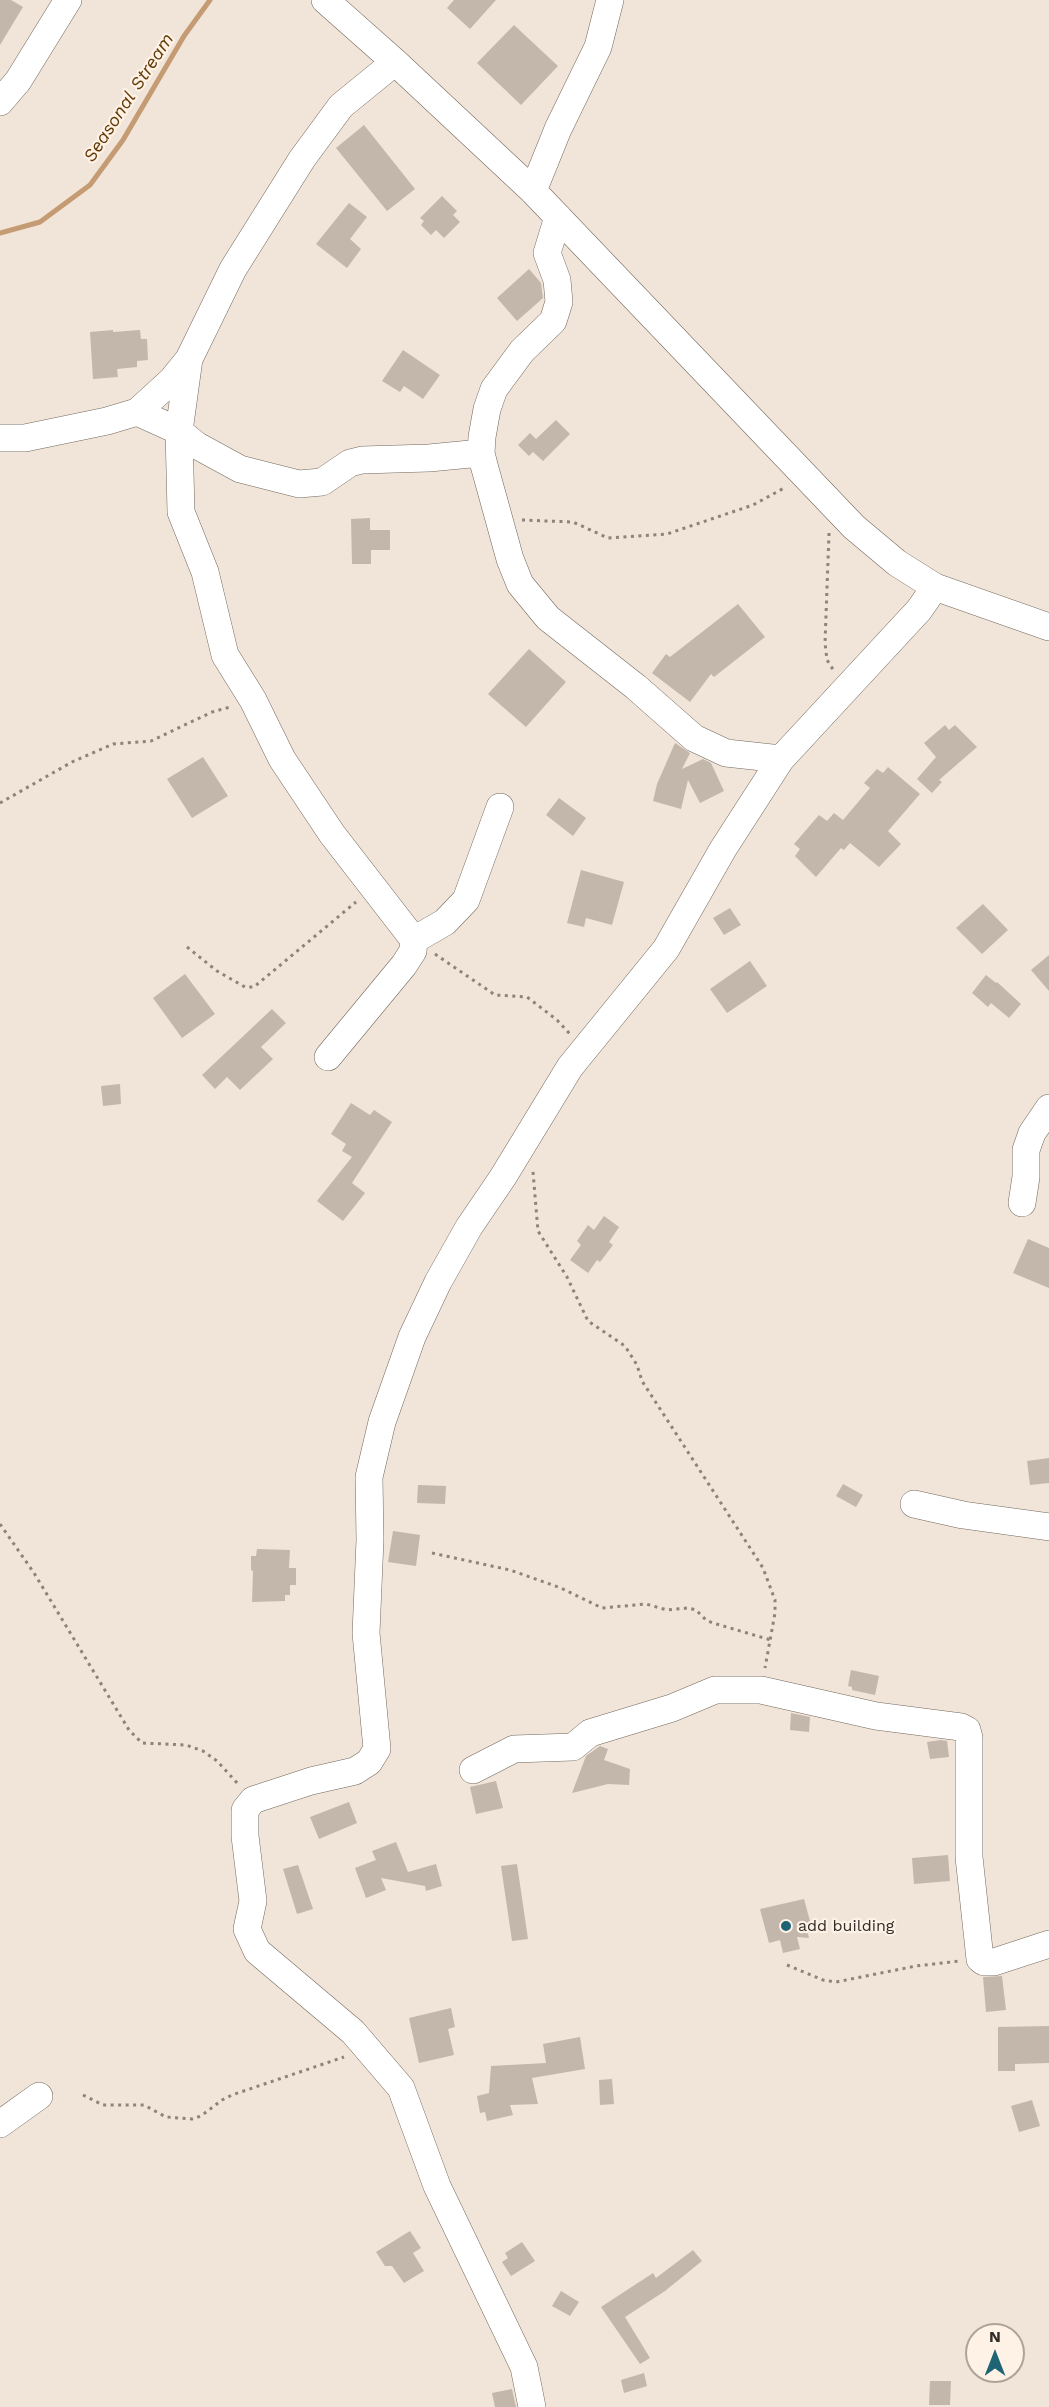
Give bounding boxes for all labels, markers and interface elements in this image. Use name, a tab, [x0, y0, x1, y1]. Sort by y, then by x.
water label: Seasonal Stream	[79, 29, 179, 167]
place label: add building	[798, 1916, 894, 1936]
marker: add building	[779, 1919, 793, 1933]
north arrow	[965, 2323, 1025, 2383]
text: N	[989, 2327, 1001, 2346]

